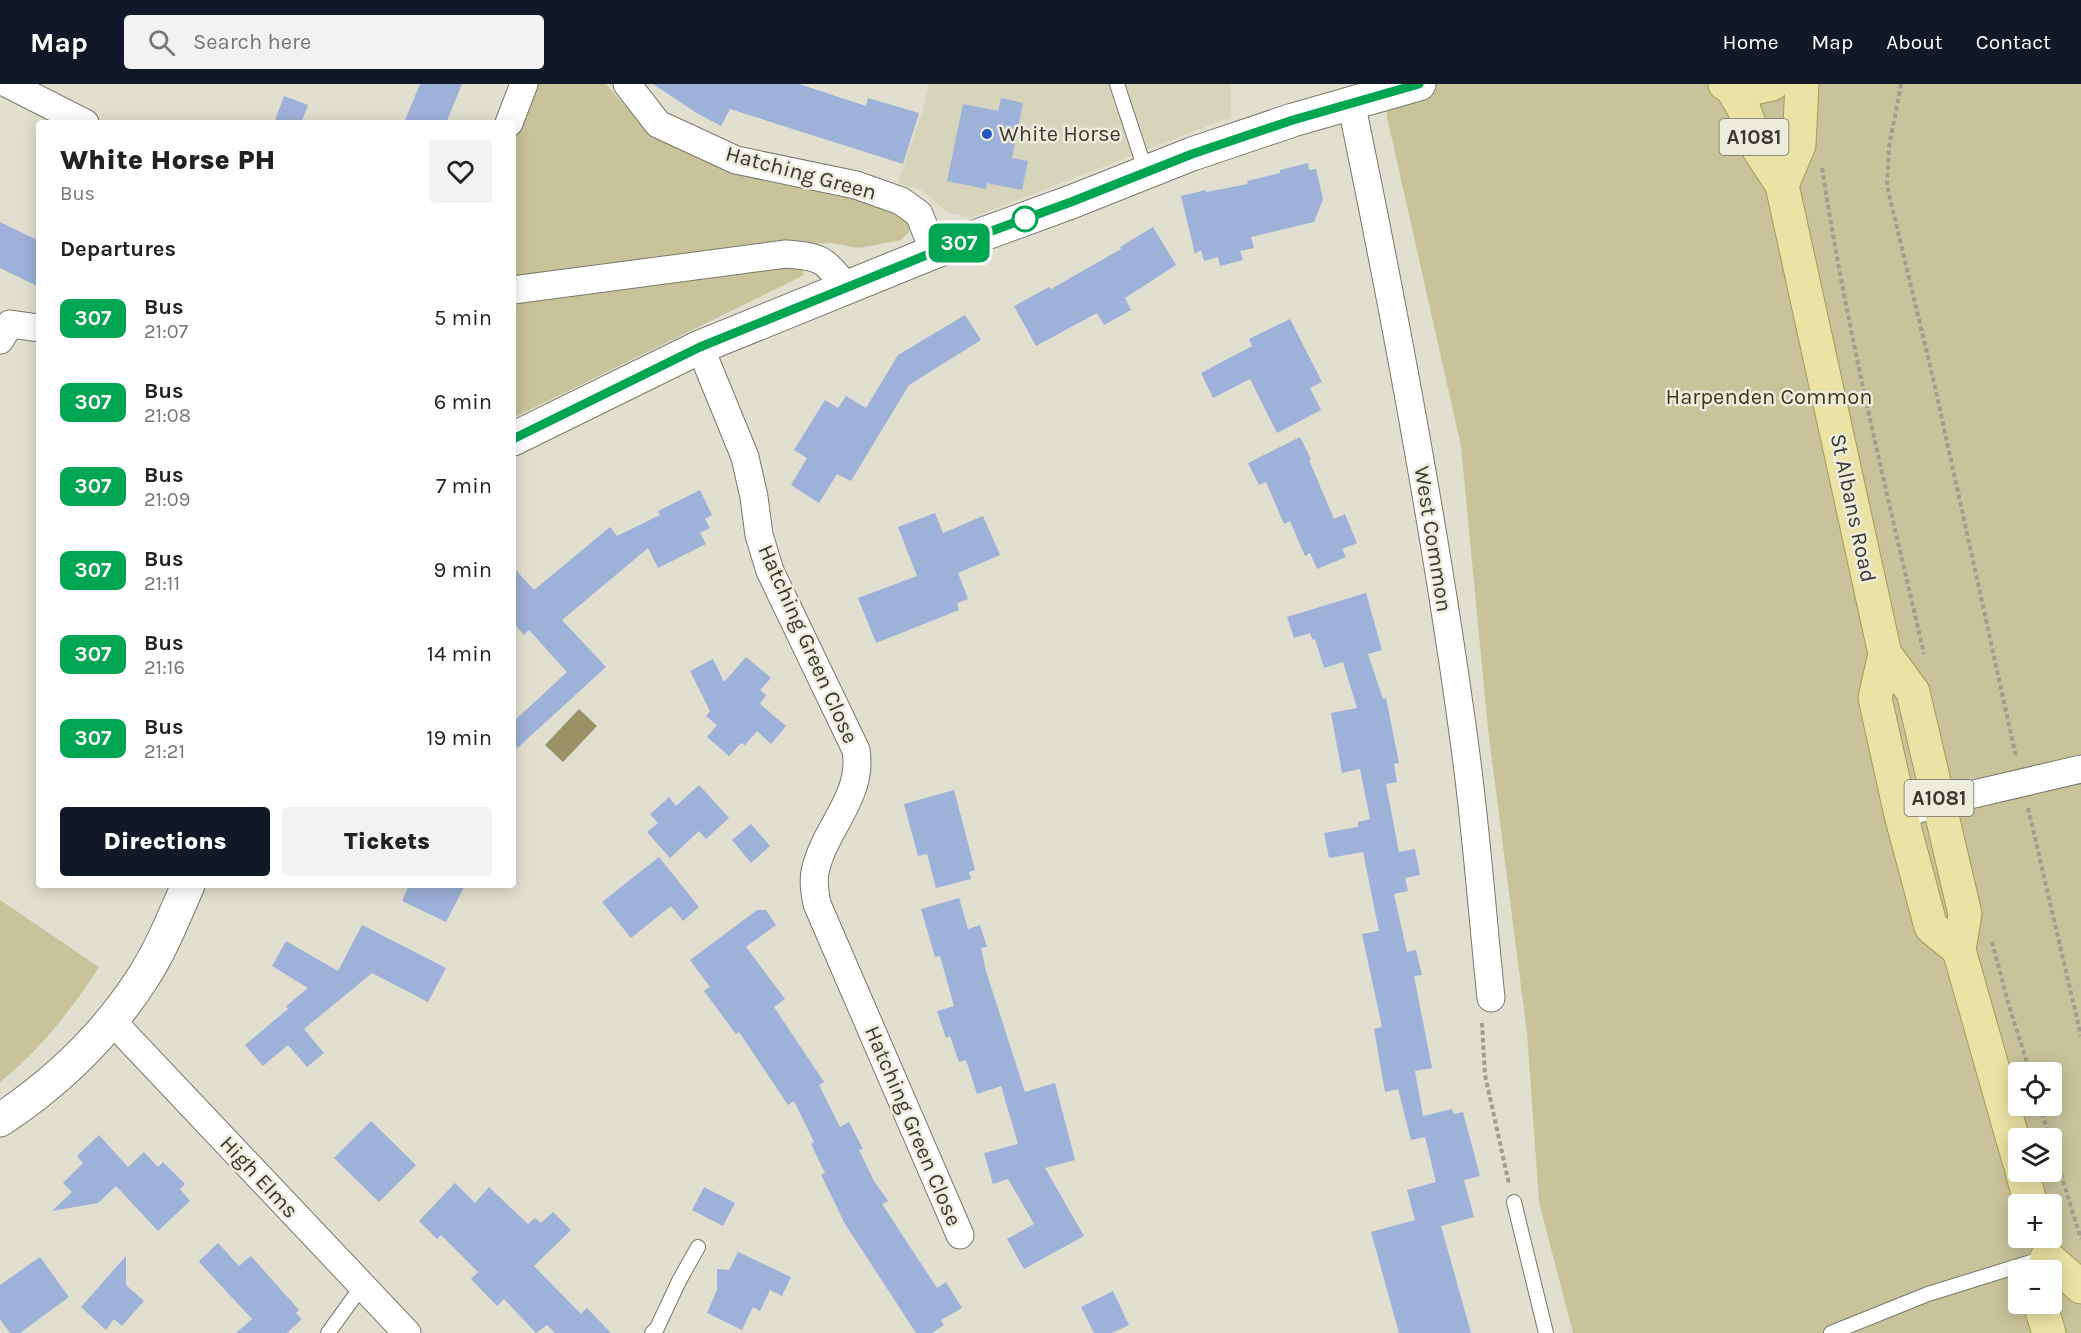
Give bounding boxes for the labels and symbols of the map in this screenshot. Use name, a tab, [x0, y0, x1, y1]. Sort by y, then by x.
road number: A1081	[1720, 119, 1788, 155]
place label: White Horse	[999, 121, 1121, 147]
marker: White Horse	[980, 127, 994, 141]
street label: Hatching Green	[723, 140, 879, 206]
unlabelled marker	[1012, 206, 1038, 232]
line badge: 307	[924, 224, 994, 262]
park label: Harpenden Common	[1665, 384, 1873, 410]
street label: St Albans Road	[1825, 431, 1881, 585]
street label: West Common	[1409, 464, 1457, 614]
street label: Hatching Green Close	[752, 541, 864, 747]
road number: A1081	[1904, 780, 1974, 816]
street label: Hatching Green Close	[859, 1022, 967, 1230]
street label: High Elms	[214, 1131, 304, 1223]

